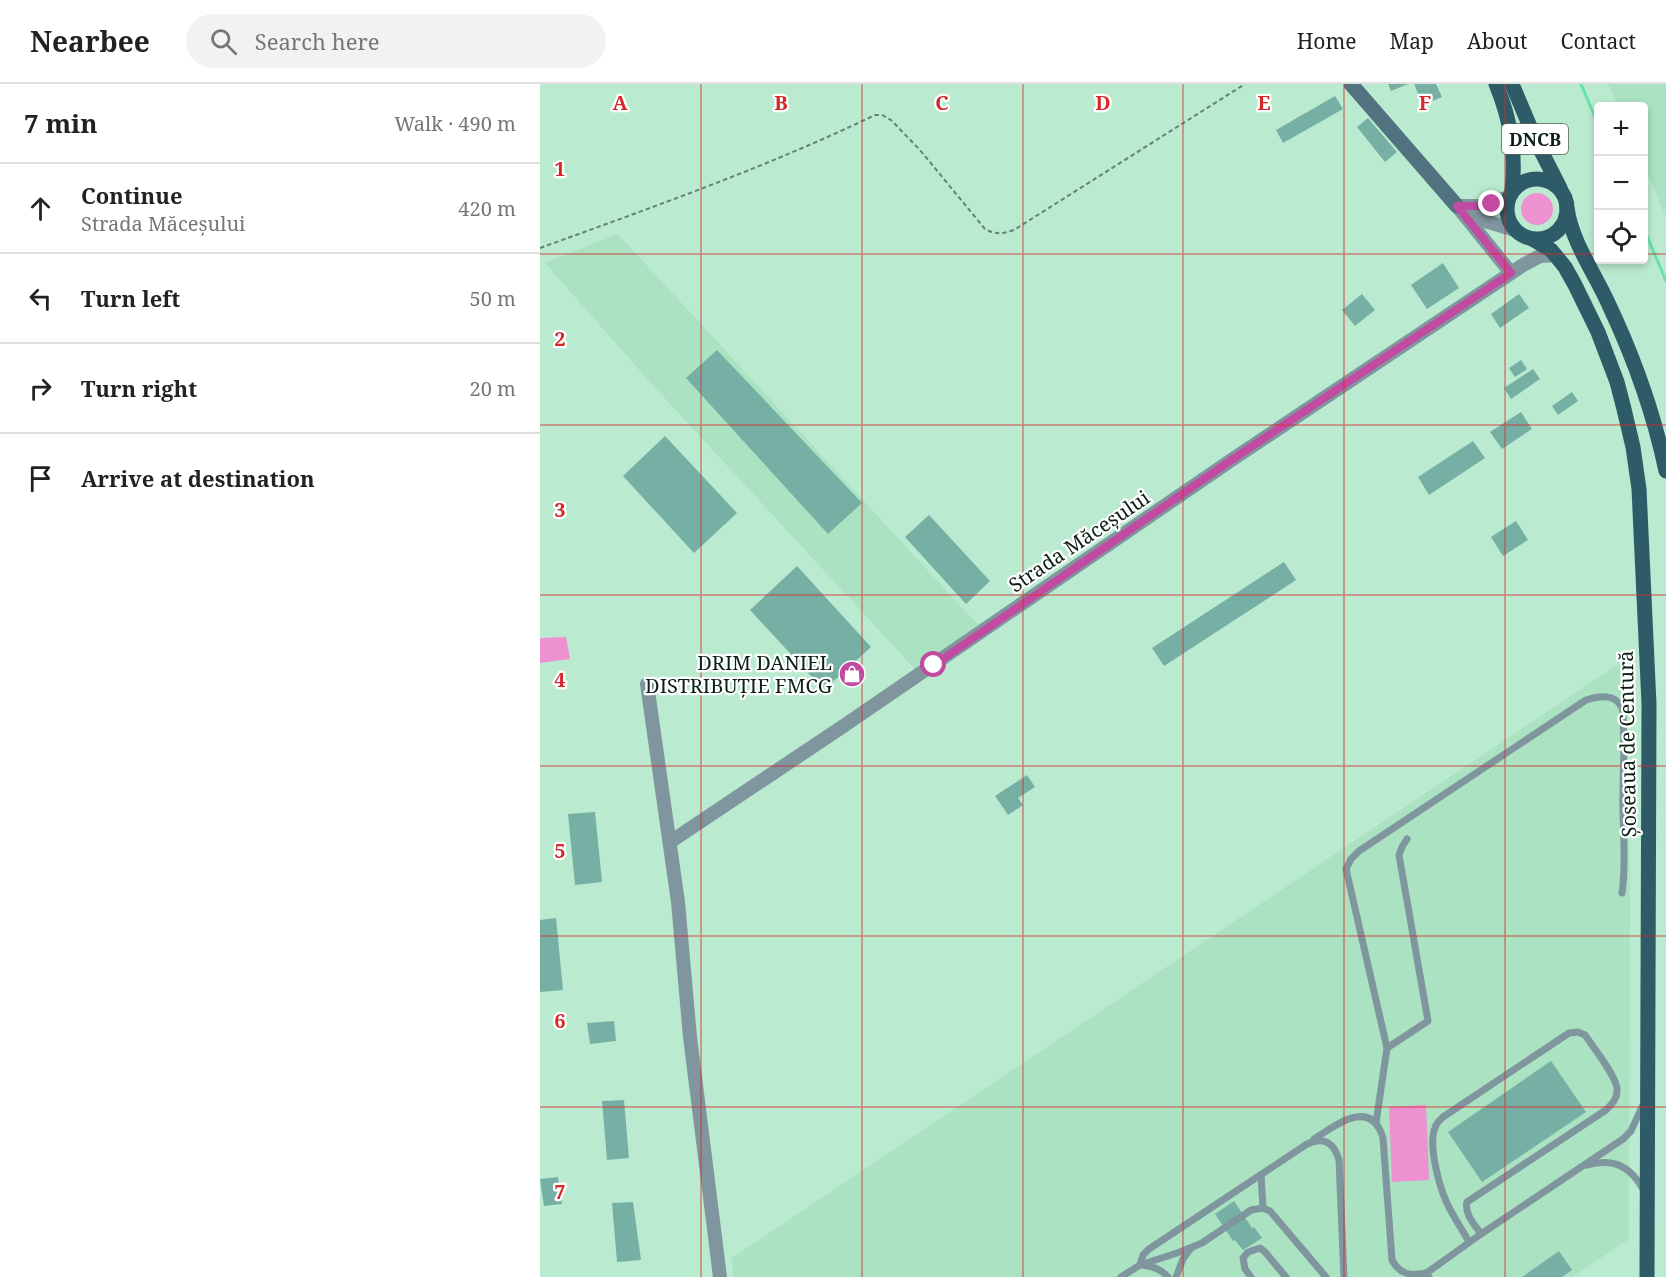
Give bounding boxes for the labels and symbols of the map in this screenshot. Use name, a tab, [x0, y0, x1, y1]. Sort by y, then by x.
text: A	[612, 89, 628, 116]
text: B	[774, 89, 788, 116]
text: C	[935, 89, 949, 116]
text: D	[1095, 89, 1111, 116]
text: E	[1257, 89, 1271, 116]
text: F	[1419, 89, 1431, 116]
road number: DNCB	[1502, 124, 1568, 154]
text: 1	[554, 155, 566, 182]
route end	[1478, 190, 1504, 216]
text: 2	[554, 325, 566, 352]
street label: Strada Măceșului	[1003, 483, 1155, 598]
text: 3	[554, 496, 566, 523]
place label: DRIM DANIEL DISTRIBUȚIE FMCG	[645, 649, 832, 699]
street label: Șoseaua de Centură	[1612, 650, 1642, 838]
route start	[920, 651, 946, 677]
shop icon: DRIM DANIEL DISTRIBUȚIE FMCG	[837, 659, 867, 689]
text: 4	[554, 666, 566, 693]
text: 5	[554, 837, 566, 864]
text: 6	[554, 1007, 566, 1034]
text: 7	[554, 1178, 566, 1205]

